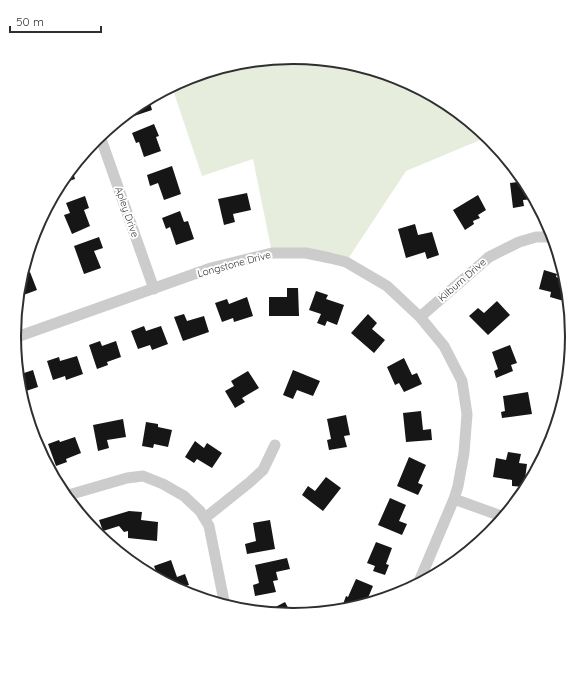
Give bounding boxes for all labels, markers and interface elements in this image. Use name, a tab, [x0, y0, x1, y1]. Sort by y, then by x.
scale bar	[10, 8, 101, 34]
text: 50 m	[16, 14, 44, 29]
street label: Apley Drive	[112, 185, 142, 239]
street label: Longstone Drive	[196, 248, 273, 280]
street label: Kilburn Drive	[435, 255, 489, 304]

